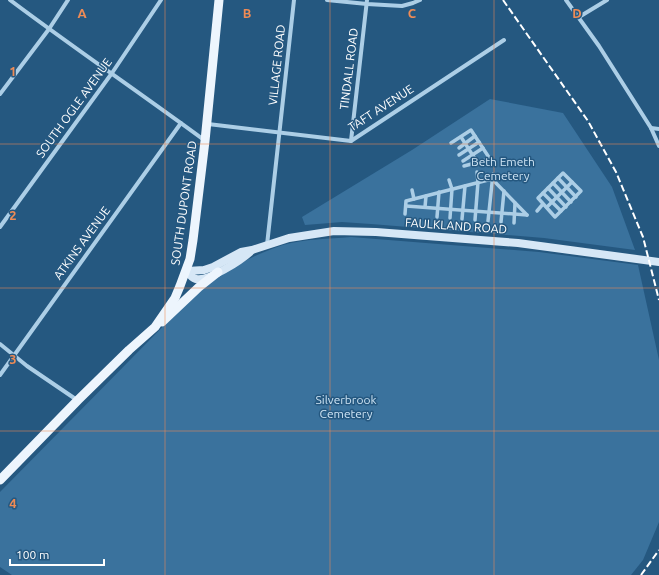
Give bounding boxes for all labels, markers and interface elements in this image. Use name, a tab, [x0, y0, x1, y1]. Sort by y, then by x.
text: A	[77, 6, 87, 20]
text: B	[243, 6, 252, 20]
text: C	[408, 6, 417, 20]
text: D	[572, 6, 582, 20]
street label: VILLAGE ROAD	[266, 24, 287, 106]
street label: TINDALL ROAD	[337, 27, 360, 111]
street label: SOUTH OGLE AVENUE	[33, 55, 114, 160]
text: 1	[9, 64, 17, 78]
street label: TAFT AVENUE	[346, 82, 416, 133]
street label: SOUTH DUPONT ROAD	[168, 140, 199, 266]
park label: Beth Emeth Cemetery	[471, 155, 535, 182]
street label: ATKINS AVENUE	[51, 204, 113, 282]
text: 2	[9, 208, 17, 222]
street label: FAULKLAND ROAD	[405, 215, 507, 236]
text: 3	[9, 352, 17, 366]
park label: Silverbrook Cemetery	[316, 393, 377, 420]
text: 4	[9, 496, 17, 510]
scale bar	[10, 541, 104, 567]
text: 100 m	[16, 548, 49, 561]

